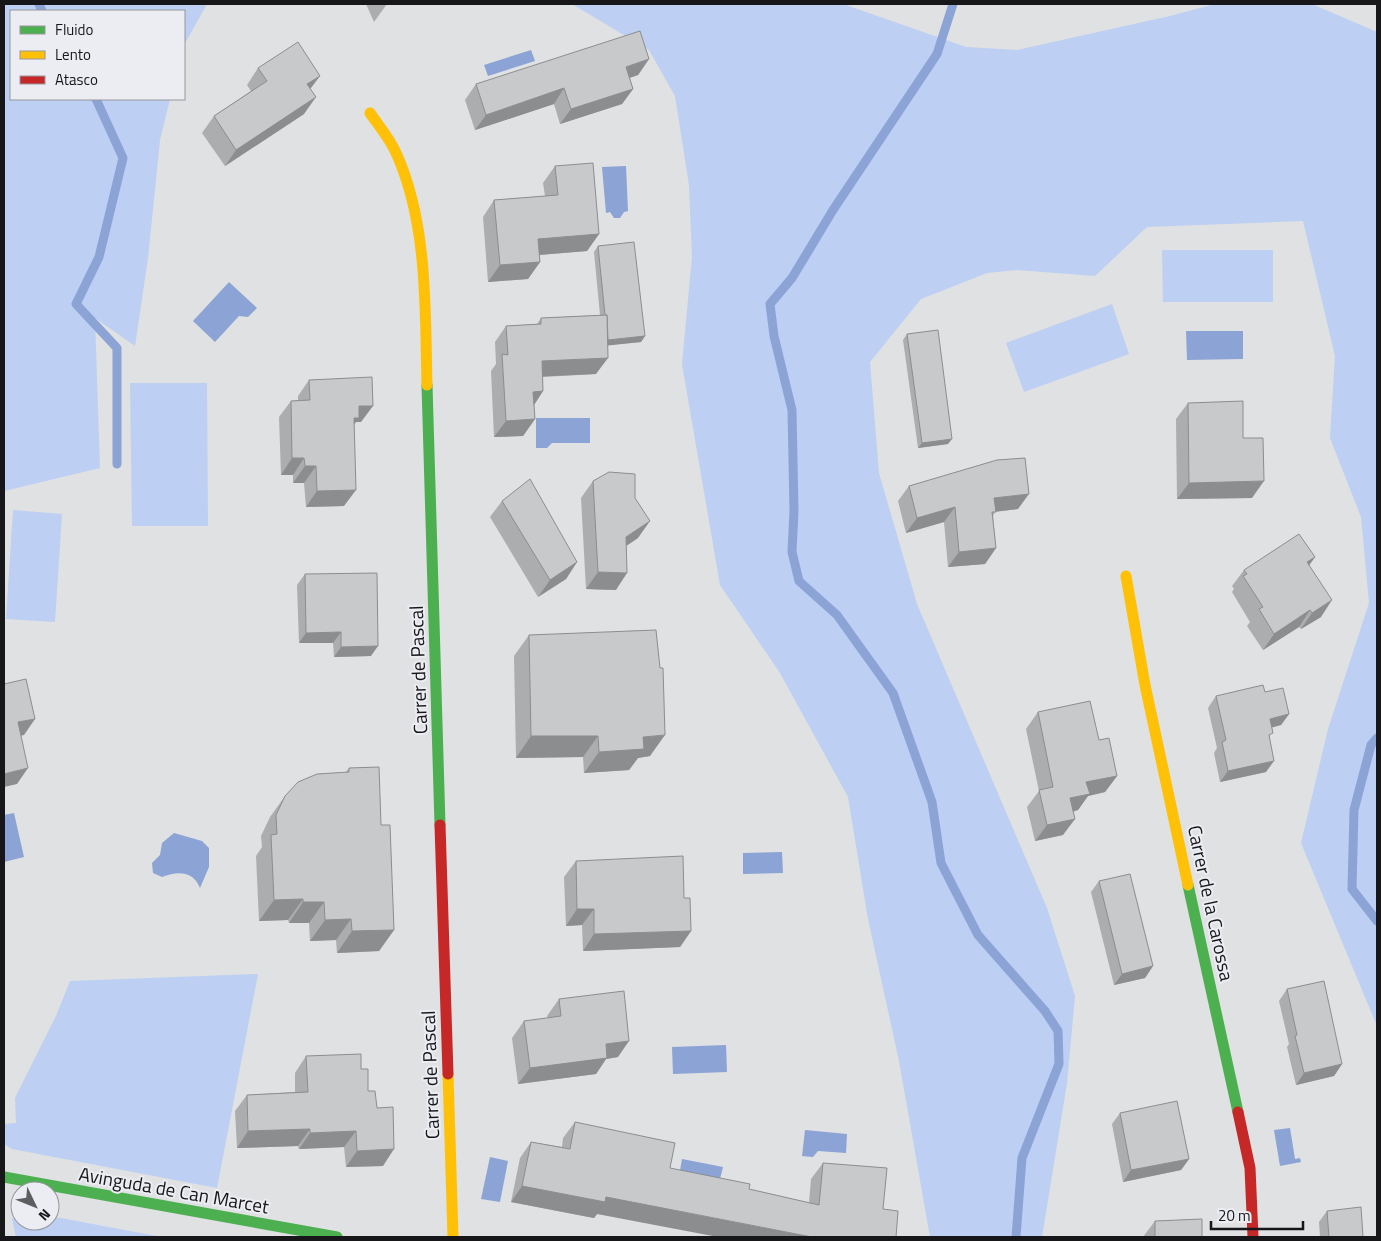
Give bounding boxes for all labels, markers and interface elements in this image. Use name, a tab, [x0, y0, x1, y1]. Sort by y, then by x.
legend	[10, 10, 185, 100]
text: Fluido	[55, 18, 94, 41]
text: Lento	[55, 43, 91, 66]
text: Atasco	[55, 68, 98, 91]
street label: Carrer de Pascal	[401, 605, 434, 735]
street label: Carrer de la Carossa	[1181, 822, 1242, 984]
street label: Carrer de Pascal	[413, 1010, 446, 1140]
street label: Avinguda de Can Marcet	[77, 1159, 272, 1221]
north arrow	[10, 1181, 60, 1231]
scale bar	[1211, 1198, 1304, 1230]
text: N	[34, 1204, 56, 1226]
text: 20 m	[1218, 1204, 1251, 1227]

